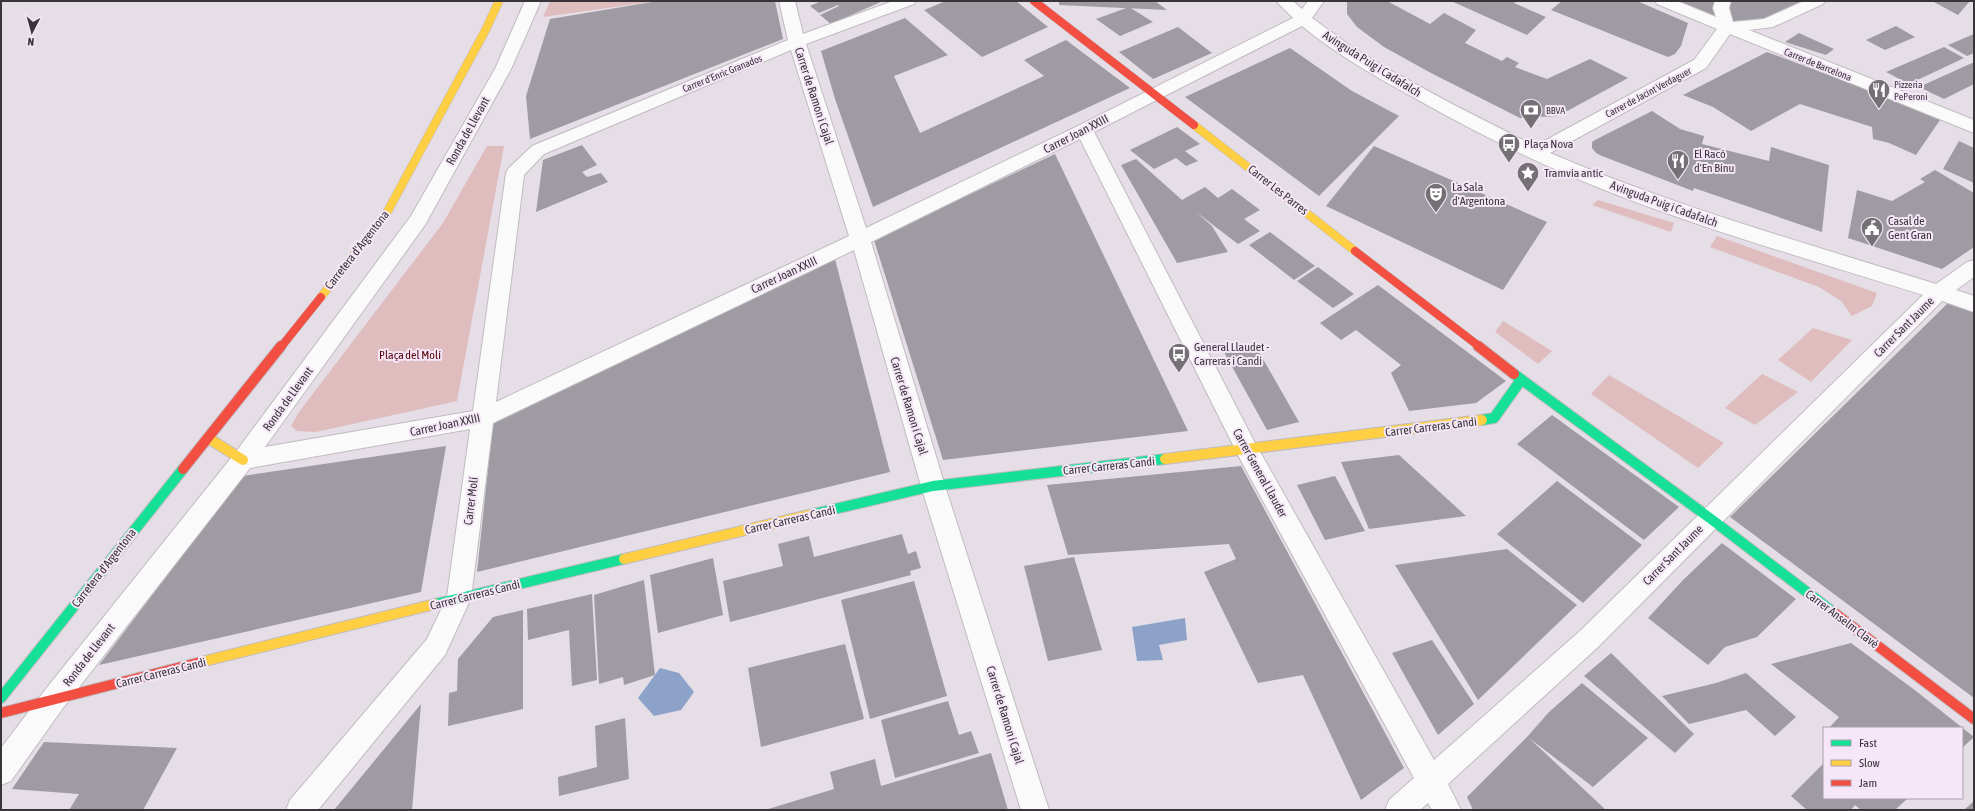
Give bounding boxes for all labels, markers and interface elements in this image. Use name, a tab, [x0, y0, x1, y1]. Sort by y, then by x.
north arrow	[12, 12, 52, 52]
street label: Avinguda Puig i Cadafalch	[1320, 28, 1424, 100]
text: N	[27, 36, 35, 48]
street label: Carrer de Ramon i Cajal	[792, 45, 837, 147]
street label: Carrer de Barcelona	[1782, 46, 1854, 83]
street label: Carrer d'Enric Granados	[681, 52, 764, 94]
street label: Carrer de Jacint Verdaguer	[1603, 65, 1694, 120]
restaurant icon: Pizzeria PePeroni	[1866, 77, 1892, 110]
place label: Pizzeria PePeroni	[1894, 79, 1927, 102]
street label: Ronda de Llevant	[443, 94, 493, 168]
bank icon: BBVA	[1518, 97, 1544, 130]
place label: BBVA	[1546, 105, 1565, 116]
street label: Carrer Joan XXIII	[1041, 112, 1111, 156]
bus stop icon: Plaça Nova	[1496, 131, 1522, 164]
place label: Plaça Nova	[1524, 137, 1573, 151]
place label: El Racó d'En Binu	[1694, 147, 1735, 175]
restaurant icon: El Racó d'En Binu	[1665, 148, 1691, 181]
place icon: Tramvia antic	[1515, 160, 1541, 193]
street label: Carrer Les Parres	[1245, 162, 1311, 218]
place label: Tramvia antic	[1544, 166, 1604, 180]
street label: Avinguda Puig i Cadafalch	[1608, 178, 1720, 230]
place label: La Sala d'Argentona	[1452, 180, 1505, 208]
theatre icon: La Sala d'Argentona	[1423, 181, 1449, 214]
street label: Carretera d'Argentona	[322, 208, 392, 292]
place label: Casal de Gent Gran	[1888, 214, 1932, 242]
public building icon: Casal de Gent Gran	[1859, 215, 1885, 248]
street label: Carrer Joan XXIII	[749, 254, 819, 296]
street label: Carrer Sant Jaume	[1871, 294, 1937, 360]
place label: General Llaudet - Carreras i Candi	[1194, 340, 1269, 368]
bus stop icon: General Llaudet - Carreras i Candi	[1166, 341, 1192, 374]
park label: Plaça del Molí	[379, 348, 441, 362]
street label: Carrer de Ramon i Cajal	[887, 355, 931, 457]
street label: Ronda de Llevant	[260, 364, 316, 434]
street label: Carrer Joan XXIII	[409, 411, 481, 439]
street label: Carrer Carreras Candi	[1384, 414, 1478, 440]
street label: Carrer General Llauder	[1230, 426, 1290, 520]
street label: Carrer Carreras Candi	[1062, 454, 1156, 478]
street label: Carrer Molí	[461, 476, 481, 526]
street label: Carrer Carreras Candi	[743, 503, 837, 537]
street label: Carrer Sant Jaume	[1640, 522, 1706, 588]
street label: Carretera d'Argentona	[69, 526, 139, 610]
street label: Carrer Carreras Candi	[429, 577, 521, 613]
street label: Carrer Anselm Clavé	[1803, 587, 1881, 651]
street label: Ronda de Llevant	[60, 620, 118, 689]
street label: Carrer Carreras Candi	[115, 655, 207, 691]
street label: Carrer de Ramon i Cajal	[983, 664, 1027, 766]
legend	[1823, 727, 1963, 799]
text: Fast	[1859, 736, 1877, 750]
text: Slow	[1859, 756, 1880, 770]
text: Jam	[1859, 776, 1877, 790]

